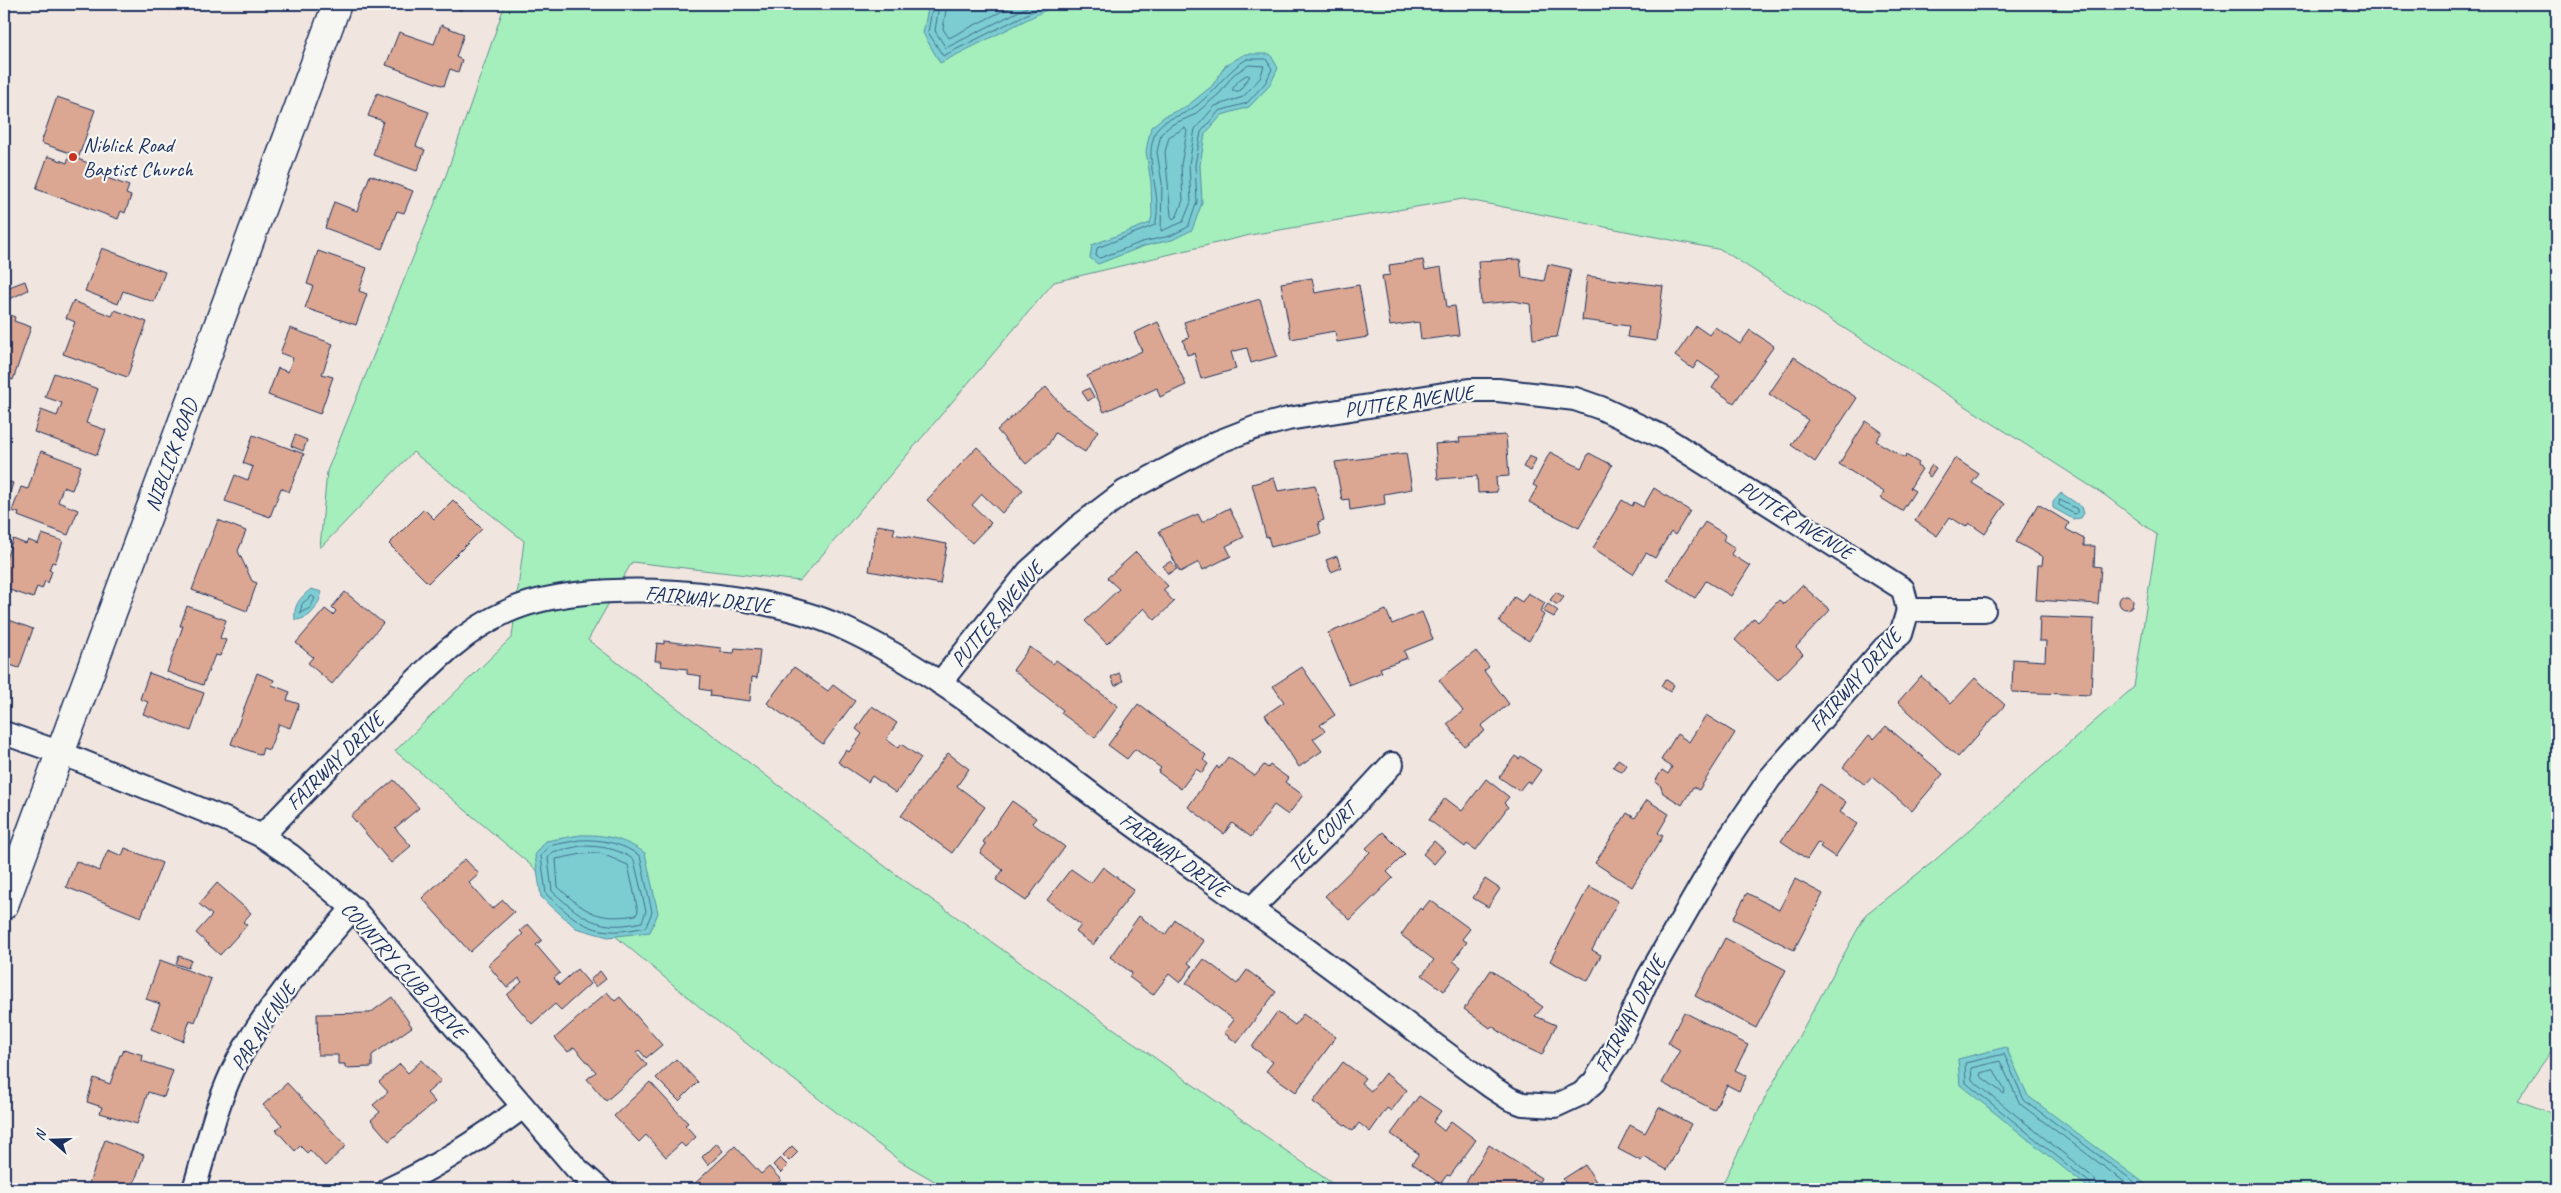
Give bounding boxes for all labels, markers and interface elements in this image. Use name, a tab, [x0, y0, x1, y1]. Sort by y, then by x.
place label: Niblick Road Baptist Church	[83, 132, 194, 182]
marker: Niblick Road Baptist Church	[67, 151, 79, 163]
street label: PUTTER AVENUE	[1343, 379, 1478, 423]
street label: NIBLICK ROAD	[139, 394, 204, 514]
street label: PUTTER AVENUE	[1734, 474, 1860, 567]
street label: PUTTER AVENUE	[945, 554, 1050, 672]
street label: FAIRWAY DRIVE	[644, 579, 776, 619]
street label: FAIRWAY DRIVE	[1803, 621, 1908, 737]
street label: FAIRWAY DRIVE	[281, 705, 391, 815]
street label: TEE COURT	[1283, 794, 1365, 877]
street label: FAIRWAY DRIVE	[1115, 807, 1235, 905]
street label: COUNTRY CLUB DRIVE	[336, 896, 474, 1046]
street label: FAIRWAY DRIVE	[1589, 949, 1673, 1077]
street label: PAR AVENUE	[225, 975, 303, 1075]
north arrow	[28, 1116, 78, 1166]
text: N	[31, 1127, 51, 1143]

